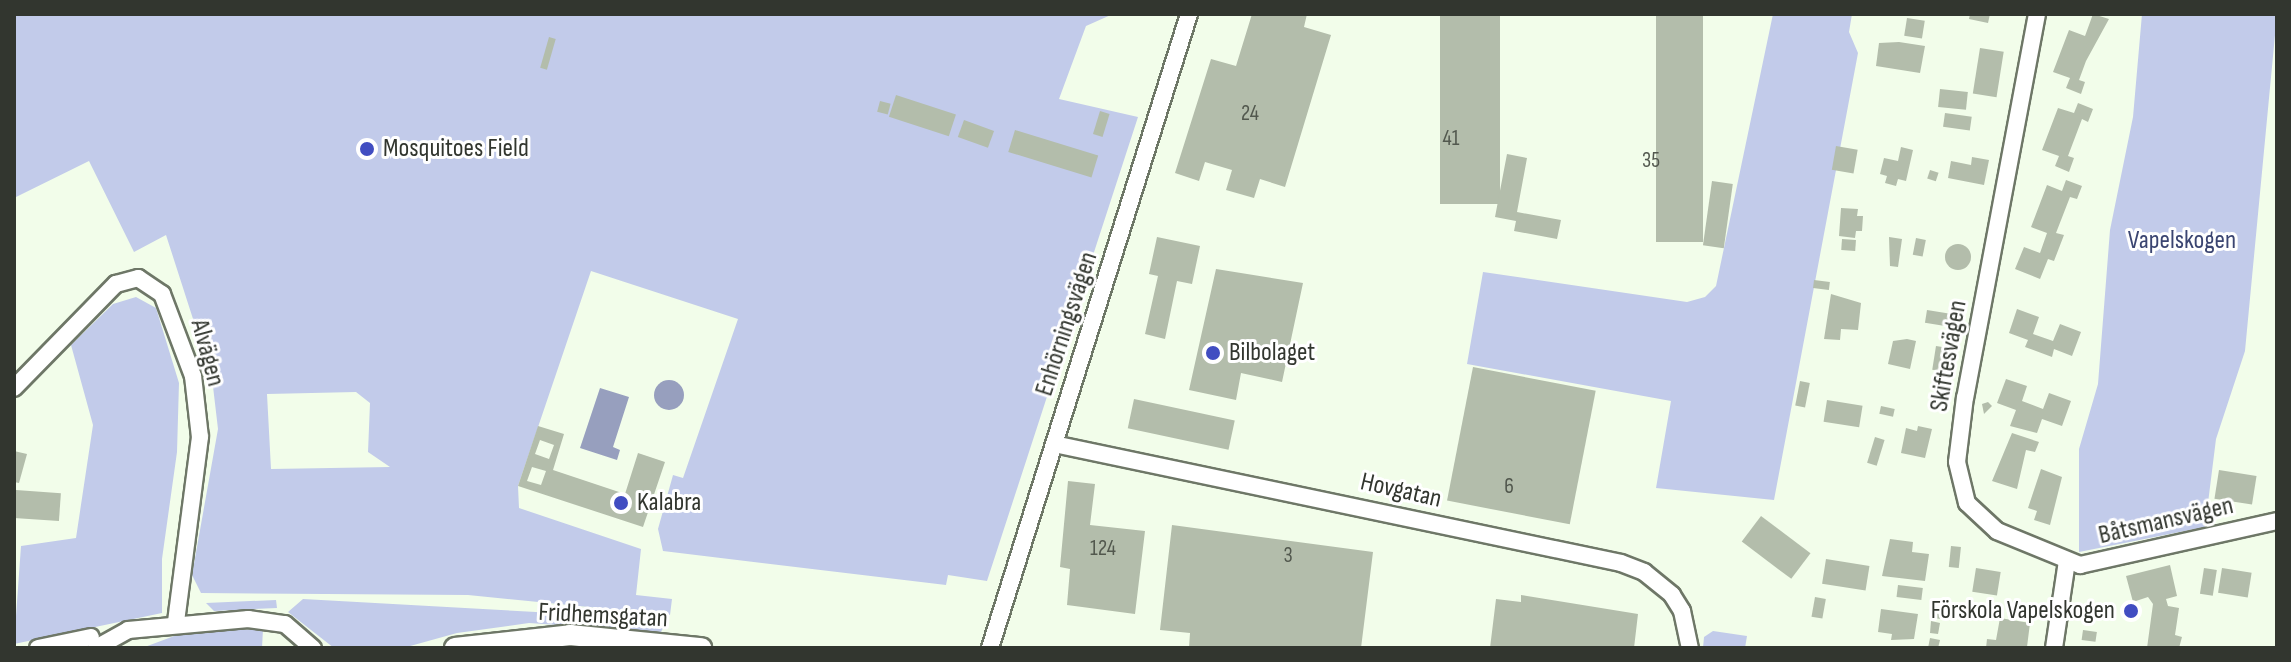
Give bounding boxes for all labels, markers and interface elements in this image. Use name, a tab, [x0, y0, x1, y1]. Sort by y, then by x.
house number: 24	[1241, 101, 1259, 127]
house number: 41	[1443, 126, 1459, 152]
place label: Mosquitoes Field	[383, 133, 529, 165]
marker: Mosquitoes Field	[358, 140, 376, 158]
house number: 35	[1642, 148, 1660, 174]
park label: Vapelskogen	[2128, 225, 2236, 257]
street label: Enhörningsvägen	[1029, 248, 1105, 400]
street label: Skiftesvägen	[1924, 298, 1974, 414]
street label: Alvägen	[183, 316, 231, 390]
place label: Bilbolaget	[1229, 337, 1315, 369]
marker: Bilbolaget	[1204, 344, 1222, 362]
street label: Hovgatan	[1357, 467, 1445, 515]
house number: 6	[1504, 474, 1514, 500]
place label: Kalabra	[637, 487, 701, 519]
street label: Båtsmansvägen	[2096, 490, 2236, 552]
marker: Kalabra	[612, 494, 630, 512]
house number: 124	[1090, 536, 1116, 562]
house number: 3	[1283, 543, 1293, 569]
place label: Förskola Vapelskogen	[1931, 595, 2115, 627]
street label: Fridhemsgatan	[538, 597, 668, 635]
marker: Förskola Vapelskogen	[2122, 602, 2140, 620]

